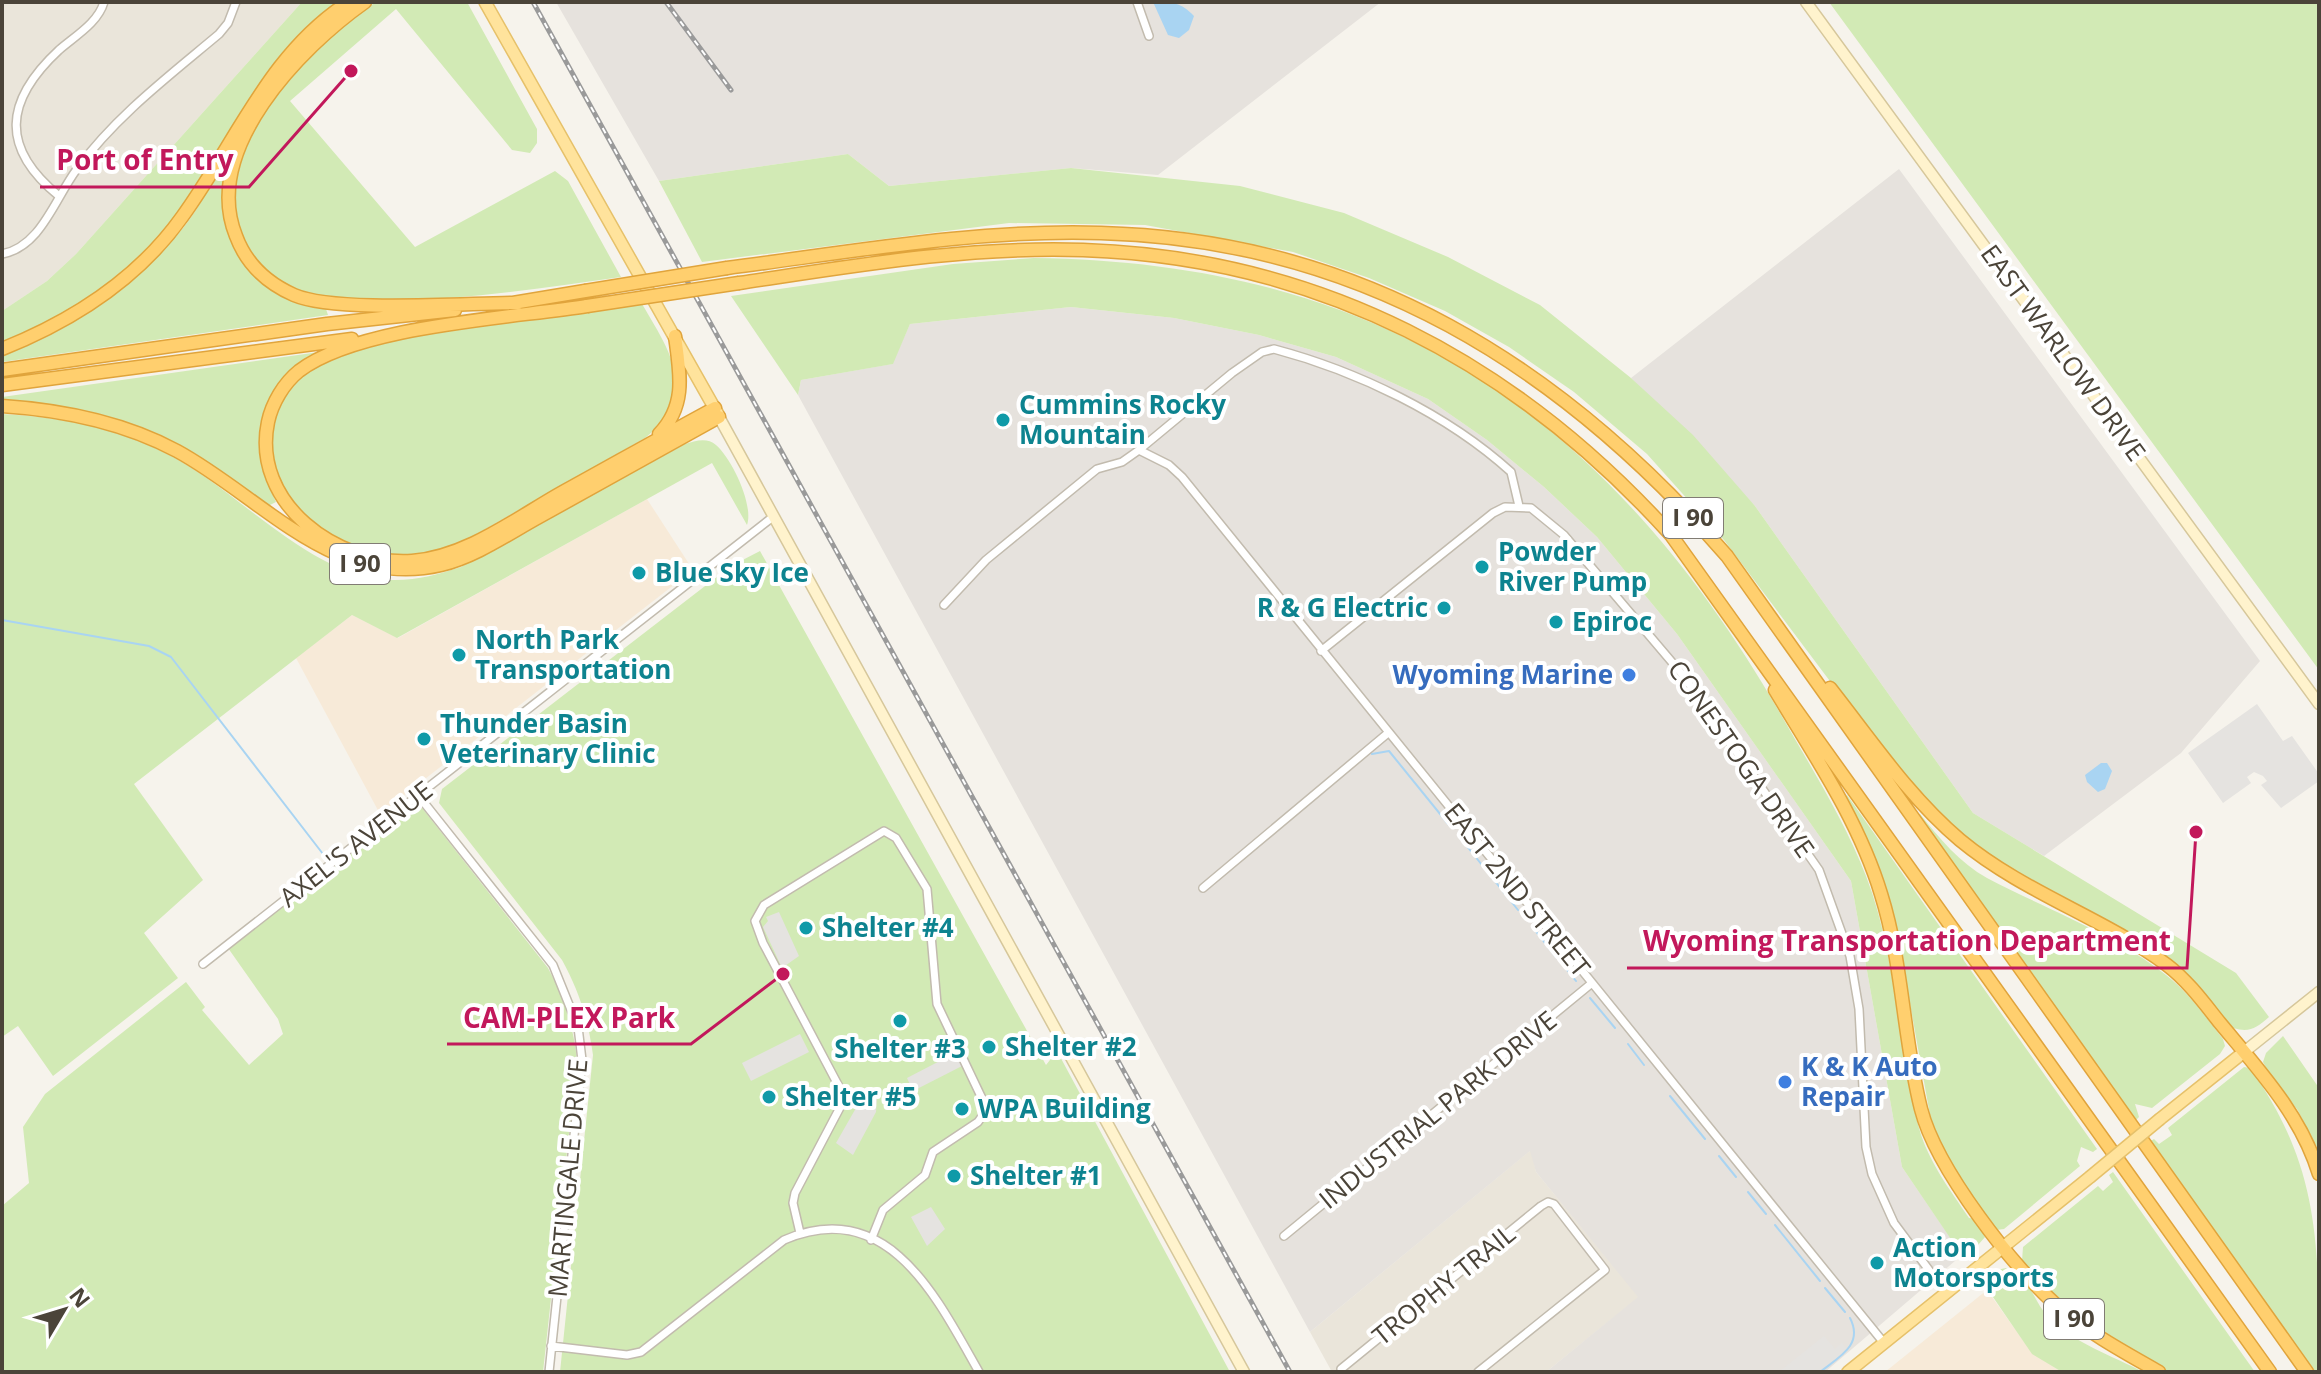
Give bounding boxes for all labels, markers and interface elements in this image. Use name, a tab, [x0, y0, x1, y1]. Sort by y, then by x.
callout: Port of Entry	[40, 135, 249, 187]
text: Port of Entry	[56, 140, 234, 178]
street label: EAST WARLOW DRIVE	[1973, 237, 2155, 468]
place label: Cummins Rocky Mountain	[1019, 386, 1226, 452]
marker: Cummins Rocky Mountain	[994, 411, 1012, 429]
road number: I 90	[1663, 498, 1723, 538]
place label: Powder River Pump	[1498, 533, 1647, 599]
road number: I 90	[330, 544, 390, 584]
place label: Blue Sky Ice	[655, 554, 809, 590]
marker: Powder River Pump	[1473, 558, 1491, 576]
marker: Blue Sky Ice	[630, 564, 648, 582]
place label: R & G Electric	[1257, 589, 1428, 625]
marker: R & G Electric	[1435, 599, 1453, 617]
place label: Epiroc	[1572, 603, 1652, 639]
marker: Epiroc	[1547, 613, 1565, 631]
place label: North Park Transportation	[475, 621, 671, 687]
marker: North Park Transportation	[450, 646, 468, 664]
street label: CONESTOGA DRIVE	[1660, 652, 1824, 864]
place label: Wyoming Marine	[1393, 656, 1613, 692]
marker: Wyoming Marine	[1620, 666, 1638, 684]
place label: Thunder Basin Veterinary Clinic	[440, 705, 656, 771]
marker: Thunder Basin Veterinary Clinic	[415, 730, 433, 748]
street label: AXEL'S AVENUE	[271, 772, 440, 915]
street label: EAST 2ND STREET	[1436, 795, 1600, 984]
place label: Shelter #4	[822, 909, 954, 945]
callout: Wyoming Transportation Department	[1627, 916, 2187, 968]
marker: Shelter #4	[797, 919, 815, 937]
text: Wyoming Transportation Department	[1643, 921, 2171, 959]
callout: CAM-PLEX Park	[447, 992, 691, 1044]
text: CAM-PLEX Park	[463, 998, 676, 1036]
street label: INDUSTRIAL PARK DRIVE	[1311, 1002, 1564, 1216]
marker: Shelter #3	[891, 1012, 909, 1030]
place label: Shelter #2	[1005, 1028, 1137, 1064]
place label: Shelter #3	[834, 1030, 966, 1066]
marker: Shelter #2	[980, 1038, 998, 1056]
place label: K & K Auto Repair	[1801, 1048, 1938, 1114]
street label: MARTINGALE DRIVE	[539, 1057, 595, 1299]
marker: K & K Auto Repair	[1776, 1073, 1794, 1091]
place label: Shelter #5	[785, 1078, 917, 1114]
marker: Shelter #5	[760, 1088, 778, 1106]
place label: WPA Building	[978, 1090, 1151, 1126]
marker: WPA Building	[953, 1100, 971, 1118]
place label: Shelter #1	[970, 1157, 1102, 1193]
marker: Shelter #1	[945, 1167, 963, 1185]
street label: TROPHY TRAIL	[1364, 1215, 1522, 1353]
place label: Action Motorsports	[1893, 1229, 2054, 1295]
marker: Action Motorsports	[1868, 1254, 1886, 1272]
north arrow	[24, 1270, 104, 1350]
text: N	[63, 1281, 98, 1313]
road number: I 90	[2044, 1299, 2104, 1339]

